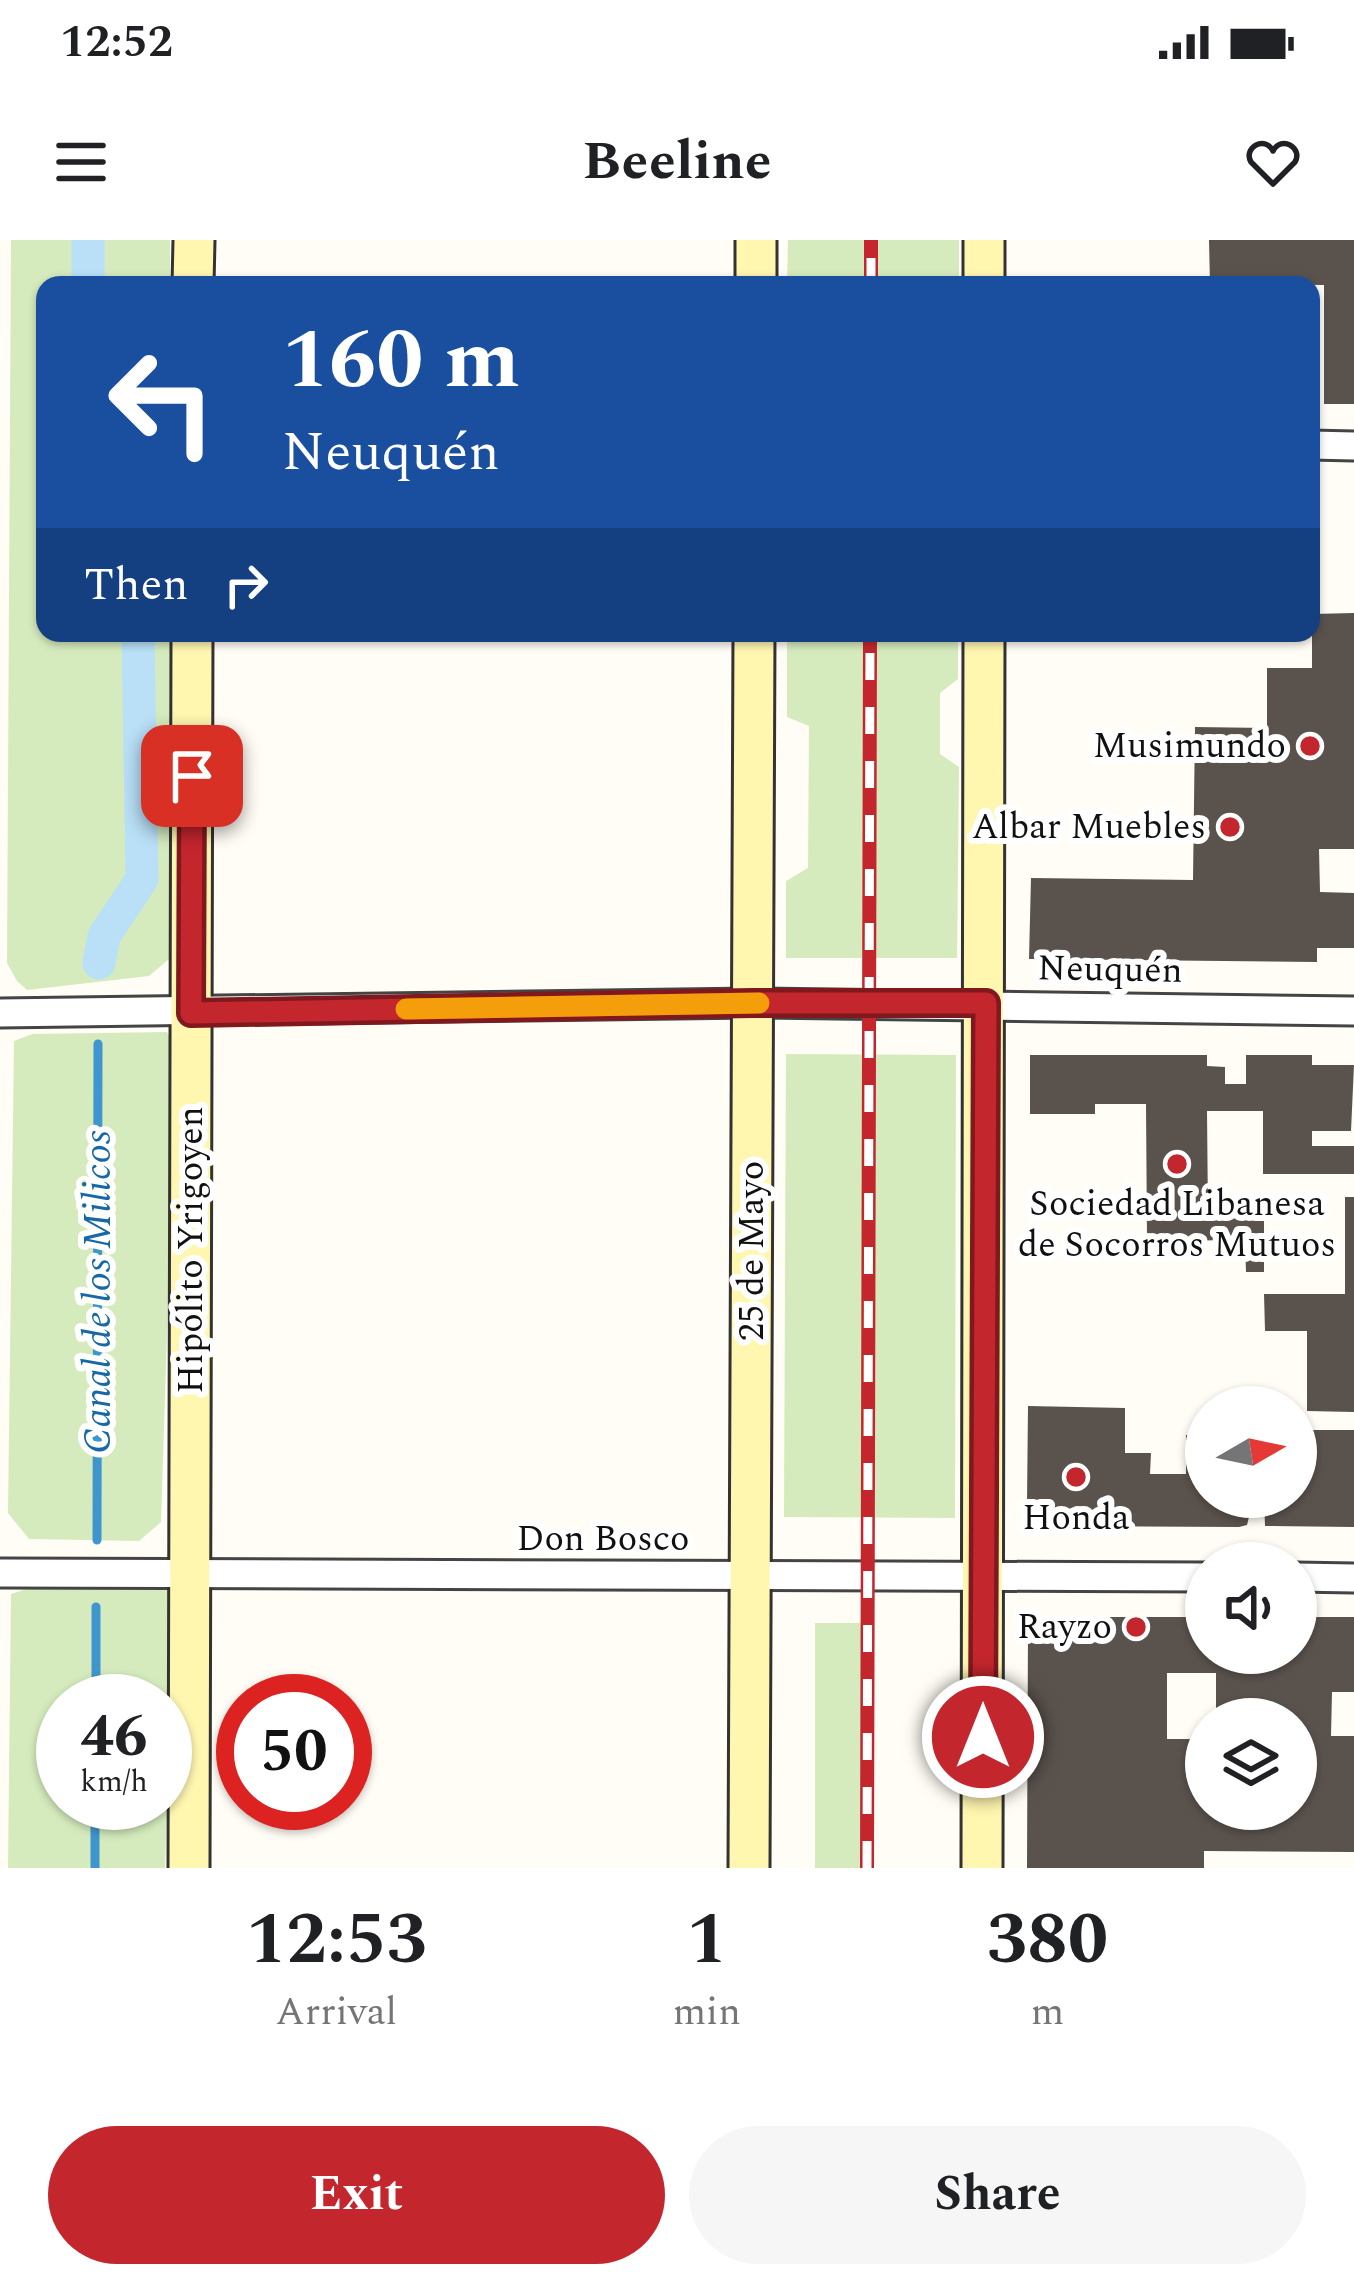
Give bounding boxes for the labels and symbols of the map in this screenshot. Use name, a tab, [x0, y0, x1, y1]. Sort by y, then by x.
place label: Musimundo	[1093, 719, 1286, 774]
pin	[141, 725, 243, 827]
marker: Musimundo	[1297, 733, 1323, 759]
place label: Albar Muebles	[972, 800, 1206, 855]
marker: Albar Muebles	[1217, 814, 1243, 840]
street label: Neuquén	[1037, 941, 1183, 999]
street label: Hipólito Yrigoyen	[164, 1106, 219, 1394]
water label: Canal de los Milicos	[69, 1130, 128, 1454]
marker: Sociedad Libanesa de Socorros Mutuos	[1164, 1151, 1190, 1177]
street label: 25 de Mayo	[725, 1161, 780, 1341]
place label: Sociedad Libanesa de Socorros Mutuos	[1018, 1177, 1336, 1273]
north arrow	[1185, 1386, 1317, 1518]
marker: Honda	[1063, 1464, 1089, 1490]
place label: Honda	[1022, 1491, 1130, 1546]
street label: Don Bosco	[516, 1512, 690, 1567]
place label: Rayzo	[1017, 1600, 1112, 1655]
marker: Rayzo	[1123, 1614, 1149, 1640]
speed limit sign: 50	[216, 1674, 372, 1830]
position arrow	[920, 1674, 1046, 1800]

